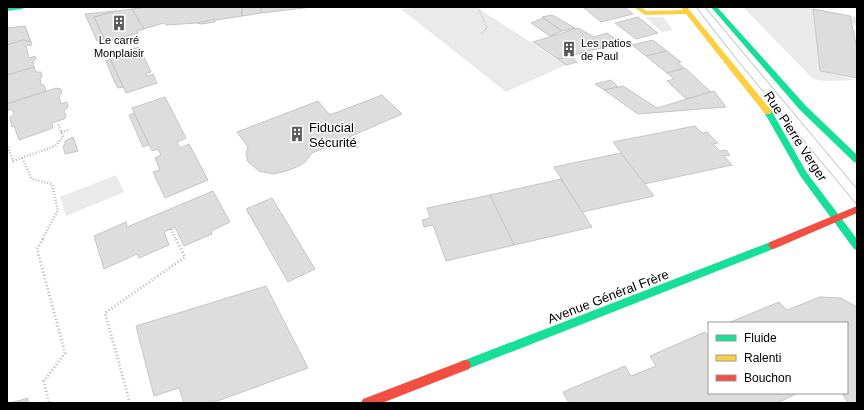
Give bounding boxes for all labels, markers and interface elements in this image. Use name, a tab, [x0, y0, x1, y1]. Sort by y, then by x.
building icon: Le carré Monplaisir	[110, 14, 128, 32]
place label: Le carré Monplaisir	[94, 34, 144, 59]
place label: Les patios de Paul	[581, 37, 632, 62]
building icon: Les patios de Paul	[560, 40, 578, 58]
street label: Rue Pierre Verger	[761, 89, 831, 185]
place label: Fiducial Sécurité	[309, 120, 357, 150]
building icon: Fiducial Sécurité	[288, 125, 306, 143]
street label: Avenue Général Frère	[546, 266, 671, 326]
legend	[708, 322, 848, 394]
text: Fluide	[744, 331, 777, 345]
text: Ralenti	[744, 351, 781, 365]
text: Bouchon	[744, 371, 791, 385]

